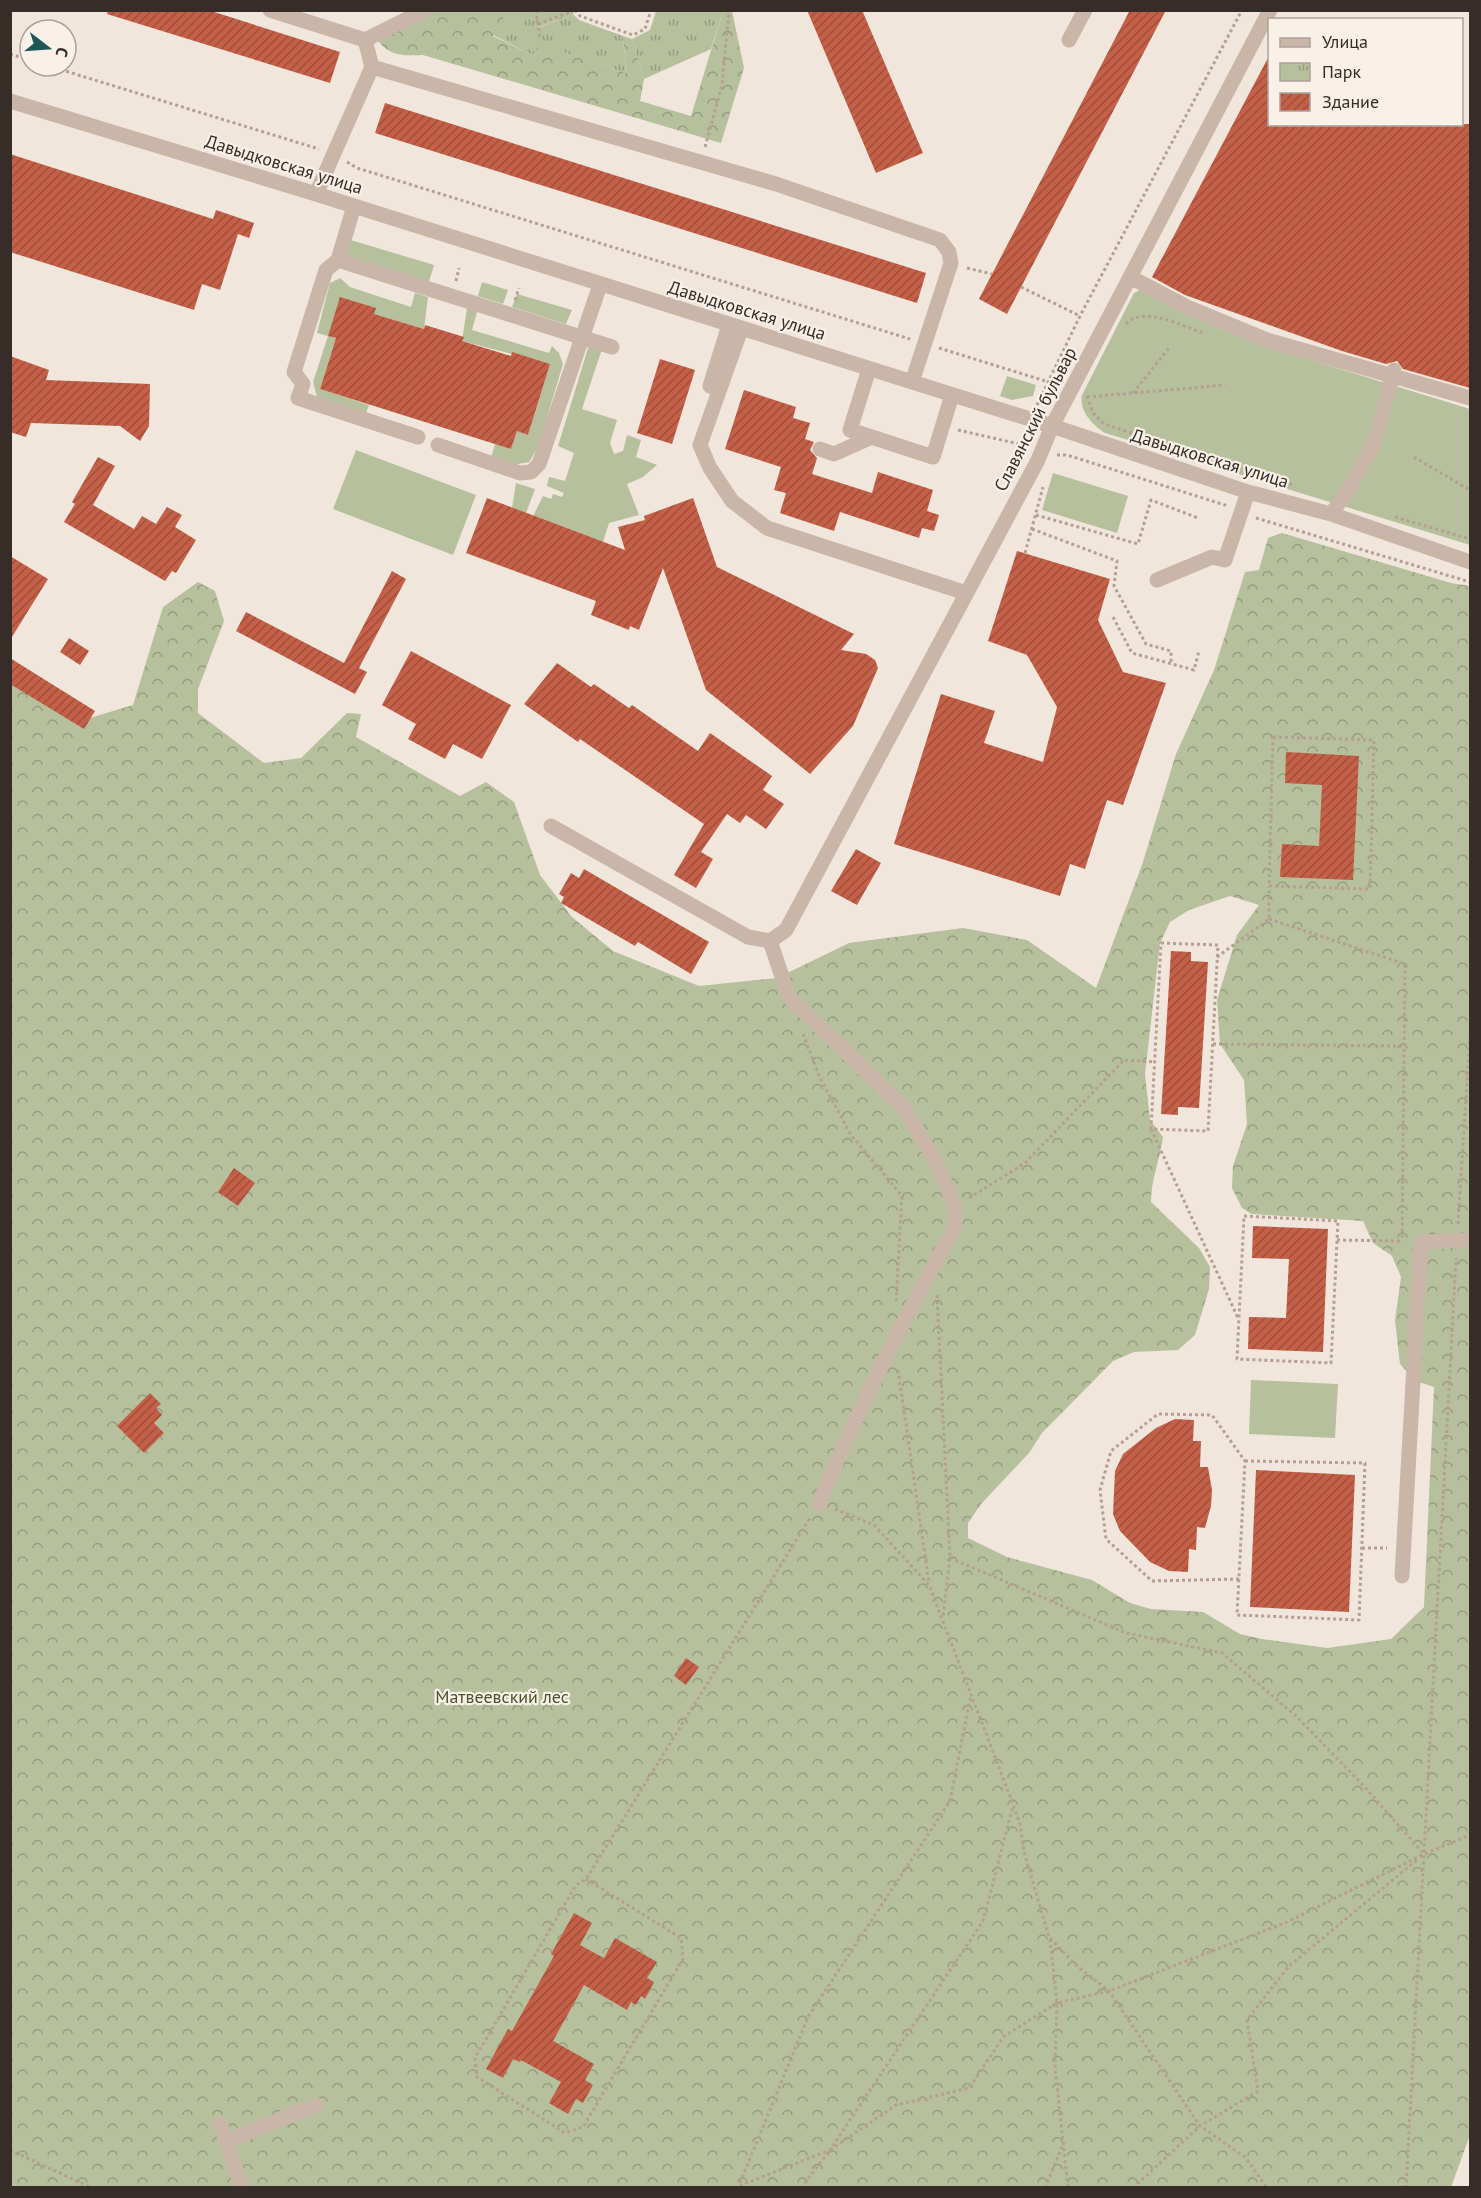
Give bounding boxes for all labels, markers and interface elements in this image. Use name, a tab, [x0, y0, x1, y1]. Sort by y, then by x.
north arrow	[18, 18, 78, 78]
legend	[1268, 18, 1463, 126]
text: Улица	[1322, 30, 1368, 53]
text: С	[51, 45, 73, 60]
text: Парк	[1322, 60, 1362, 83]
text: Здание	[1322, 90, 1379, 113]
street label: Давыдковская улица	[202, 129, 366, 199]
street label: Давыдковская улица	[665, 275, 829, 345]
street label: Славянский бульвар	[989, 343, 1081, 495]
street label: Давыдковская улица	[1128, 423, 1292, 493]
park label: Матвеевский лес	[435, 1685, 569, 1708]

